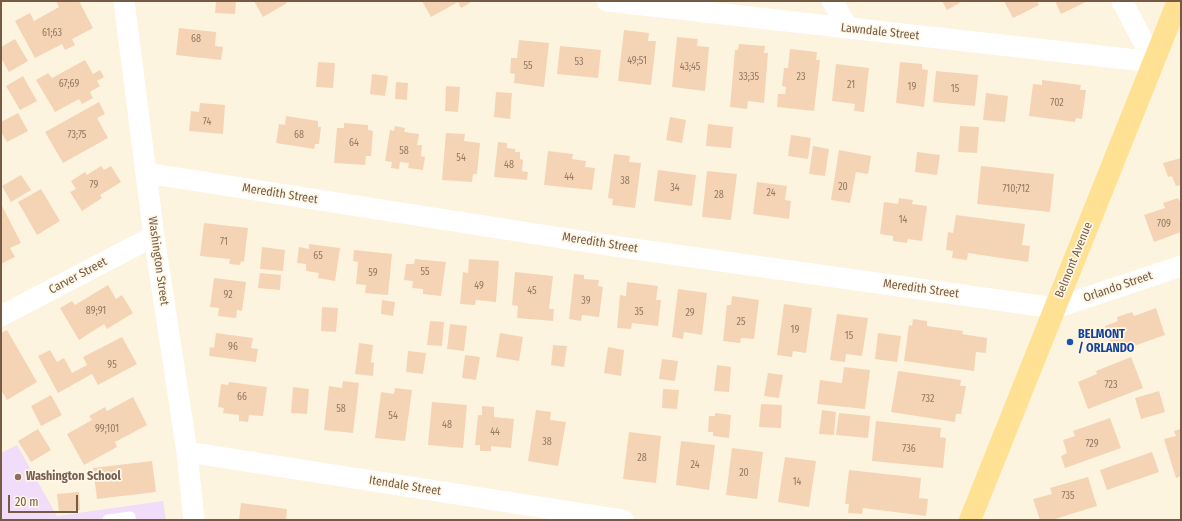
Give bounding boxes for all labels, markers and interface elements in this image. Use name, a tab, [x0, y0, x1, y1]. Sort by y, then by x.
street label: Lawndale Street	[840, 21, 920, 43]
house number: 61;63	[42, 27, 62, 39]
house number: 68	[191, 33, 201, 45]
house number: 49;51	[627, 55, 647, 67]
house number: 53	[574, 56, 584, 68]
house number: 55	[523, 60, 533, 72]
house number: 43;45	[680, 61, 700, 73]
house number: 33;35	[739, 71, 759, 83]
house number: 23	[797, 71, 805, 83]
house number: 67;69	[59, 78, 79, 90]
house number: 21	[847, 79, 855, 91]
house number: 19	[908, 81, 916, 93]
house number: 15	[951, 83, 959, 95]
house number: 702	[1050, 97, 1064, 109]
house number: 74	[203, 116, 211, 128]
house number: 73;75	[68, 129, 86, 141]
house number: 68	[294, 129, 304, 141]
house number: 64	[349, 137, 359, 149]
house number: 58	[399, 145, 409, 157]
house number: 54	[456, 152, 466, 164]
house number: 48	[504, 159, 514, 171]
house number: 44	[564, 171, 574, 183]
house number: 38	[620, 175, 630, 187]
house number: 79	[90, 179, 98, 191]
street label: Meredith Street	[241, 181, 319, 207]
house number: 20	[838, 181, 848, 193]
house number: 34	[670, 182, 680, 194]
house number: 710;712	[1002, 183, 1030, 195]
house number: 24	[766, 187, 776, 199]
house number: 28	[714, 189, 724, 201]
house number: 14	[899, 214, 907, 226]
street label: Washington Street	[145, 216, 171, 306]
house number: 709	[1157, 218, 1171, 230]
street label: Belmont Avenue	[1052, 220, 1096, 300]
street label: Meredith Street	[561, 230, 639, 256]
house number: 71	[220, 236, 228, 248]
house number: 65	[313, 250, 323, 262]
street label: Carver Street	[46, 255, 110, 297]
house number: 55	[420, 266, 430, 278]
house number: 59	[368, 267, 378, 279]
street label: Orlando Street	[1082, 268, 1154, 306]
street label: Meredith Street	[882, 277, 960, 301]
house number: 49	[474, 280, 484, 292]
house number: 45	[527, 285, 537, 297]
house number: 92	[223, 289, 233, 301]
house number: 39	[581, 295, 591, 307]
house number: 89;91	[86, 305, 106, 317]
house number: 35	[634, 306, 644, 318]
house number: 29	[685, 307, 695, 319]
house number: 25	[737, 316, 745, 328]
house number: 19	[791, 324, 799, 336]
place label: BELMONT / ORLANDO	[1078, 328, 1134, 356]
house number: 15	[845, 330, 853, 342]
marker: BELMONT / ORLANDO	[1065, 337, 1075, 347]
house number: 96	[228, 341, 238, 353]
house number: 95	[107, 359, 117, 371]
house number: 723	[1105, 379, 1117, 391]
house number: 66	[237, 391, 247, 403]
house number: 732	[922, 393, 934, 405]
house number: 58	[336, 403, 346, 415]
house number: 54	[388, 410, 398, 422]
house number: 48	[442, 419, 452, 431]
house number: 99;101	[95, 423, 119, 435]
house number: 44	[490, 426, 500, 438]
house number: 38	[542, 436, 552, 448]
house number: 729	[1085, 438, 1099, 450]
house number: 736	[902, 443, 916, 455]
house number: 28	[637, 452, 647, 464]
house number: 24	[690, 459, 700, 471]
house number: 20	[739, 467, 749, 479]
place label: Washington School	[26, 470, 121, 484]
marker: Washington School	[13, 472, 23, 482]
street label: Itendale Street	[368, 473, 442, 499]
house number: 14	[793, 476, 801, 488]
scale bar	[10, 487, 80, 513]
house number: 735	[1061, 490, 1075, 502]
text: 20 m	[15, 495, 39, 509]

